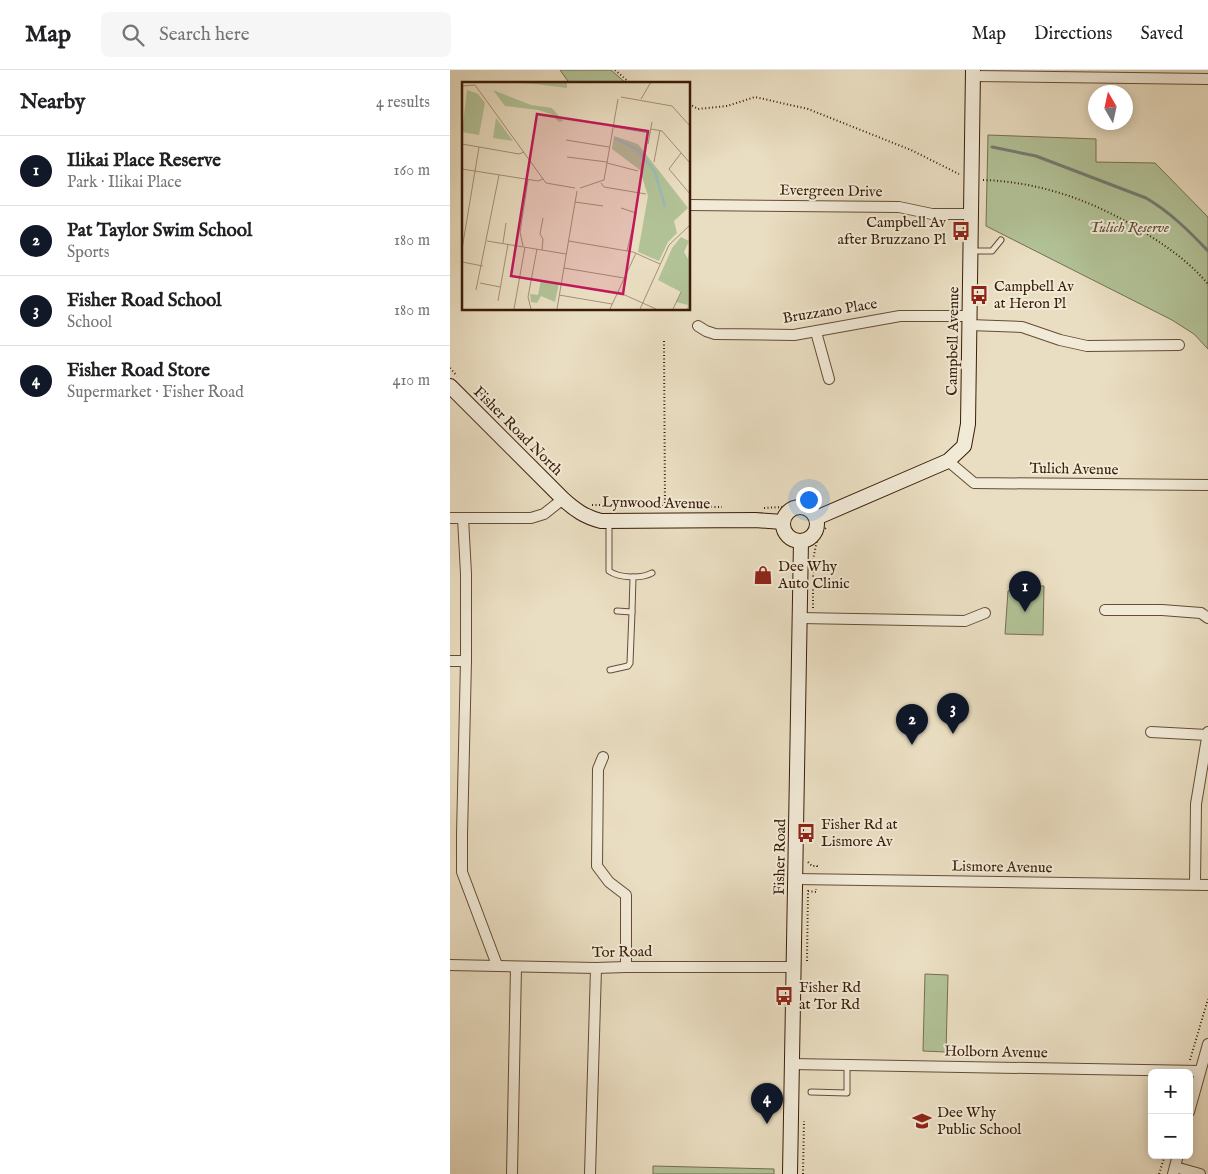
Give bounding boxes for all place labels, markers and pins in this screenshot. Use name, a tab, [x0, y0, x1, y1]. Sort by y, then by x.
place label: Campbell Av after Bruzzano Pl	[838, 213, 947, 249]
bus stop icon: Campbell Av after Bruzzano Pl	[950, 220, 972, 242]
place label: Campbell Av at Heron Pl	[994, 277, 1074, 313]
bus stop icon: Campbell Av at Heron Pl	[968, 284, 990, 306]
place label: Dee Why Auto Clinic	[777, 557, 850, 593]
shop icon: Dee Why Auto Clinic	[752, 564, 774, 586]
pin: 1	[1009, 571, 1041, 612]
pin: 3	[937, 693, 969, 734]
pin: 2	[896, 704, 928, 745]
place label: Fisher Rd at Lismore Av	[821, 815, 898, 851]
bus stop icon: Fisher Rd at Lismore Av	[795, 822, 817, 844]
place label: Fisher Rd at Tor Rd	[799, 978, 862, 1014]
bus stop icon: Fisher Rd at Tor Rd	[773, 985, 795, 1007]
pin: 4	[751, 1083, 783, 1124]
place label: Dee Why Public School	[937, 1103, 1022, 1139]
school or university icon: Dee Why Public School	[911, 1110, 933, 1132]

